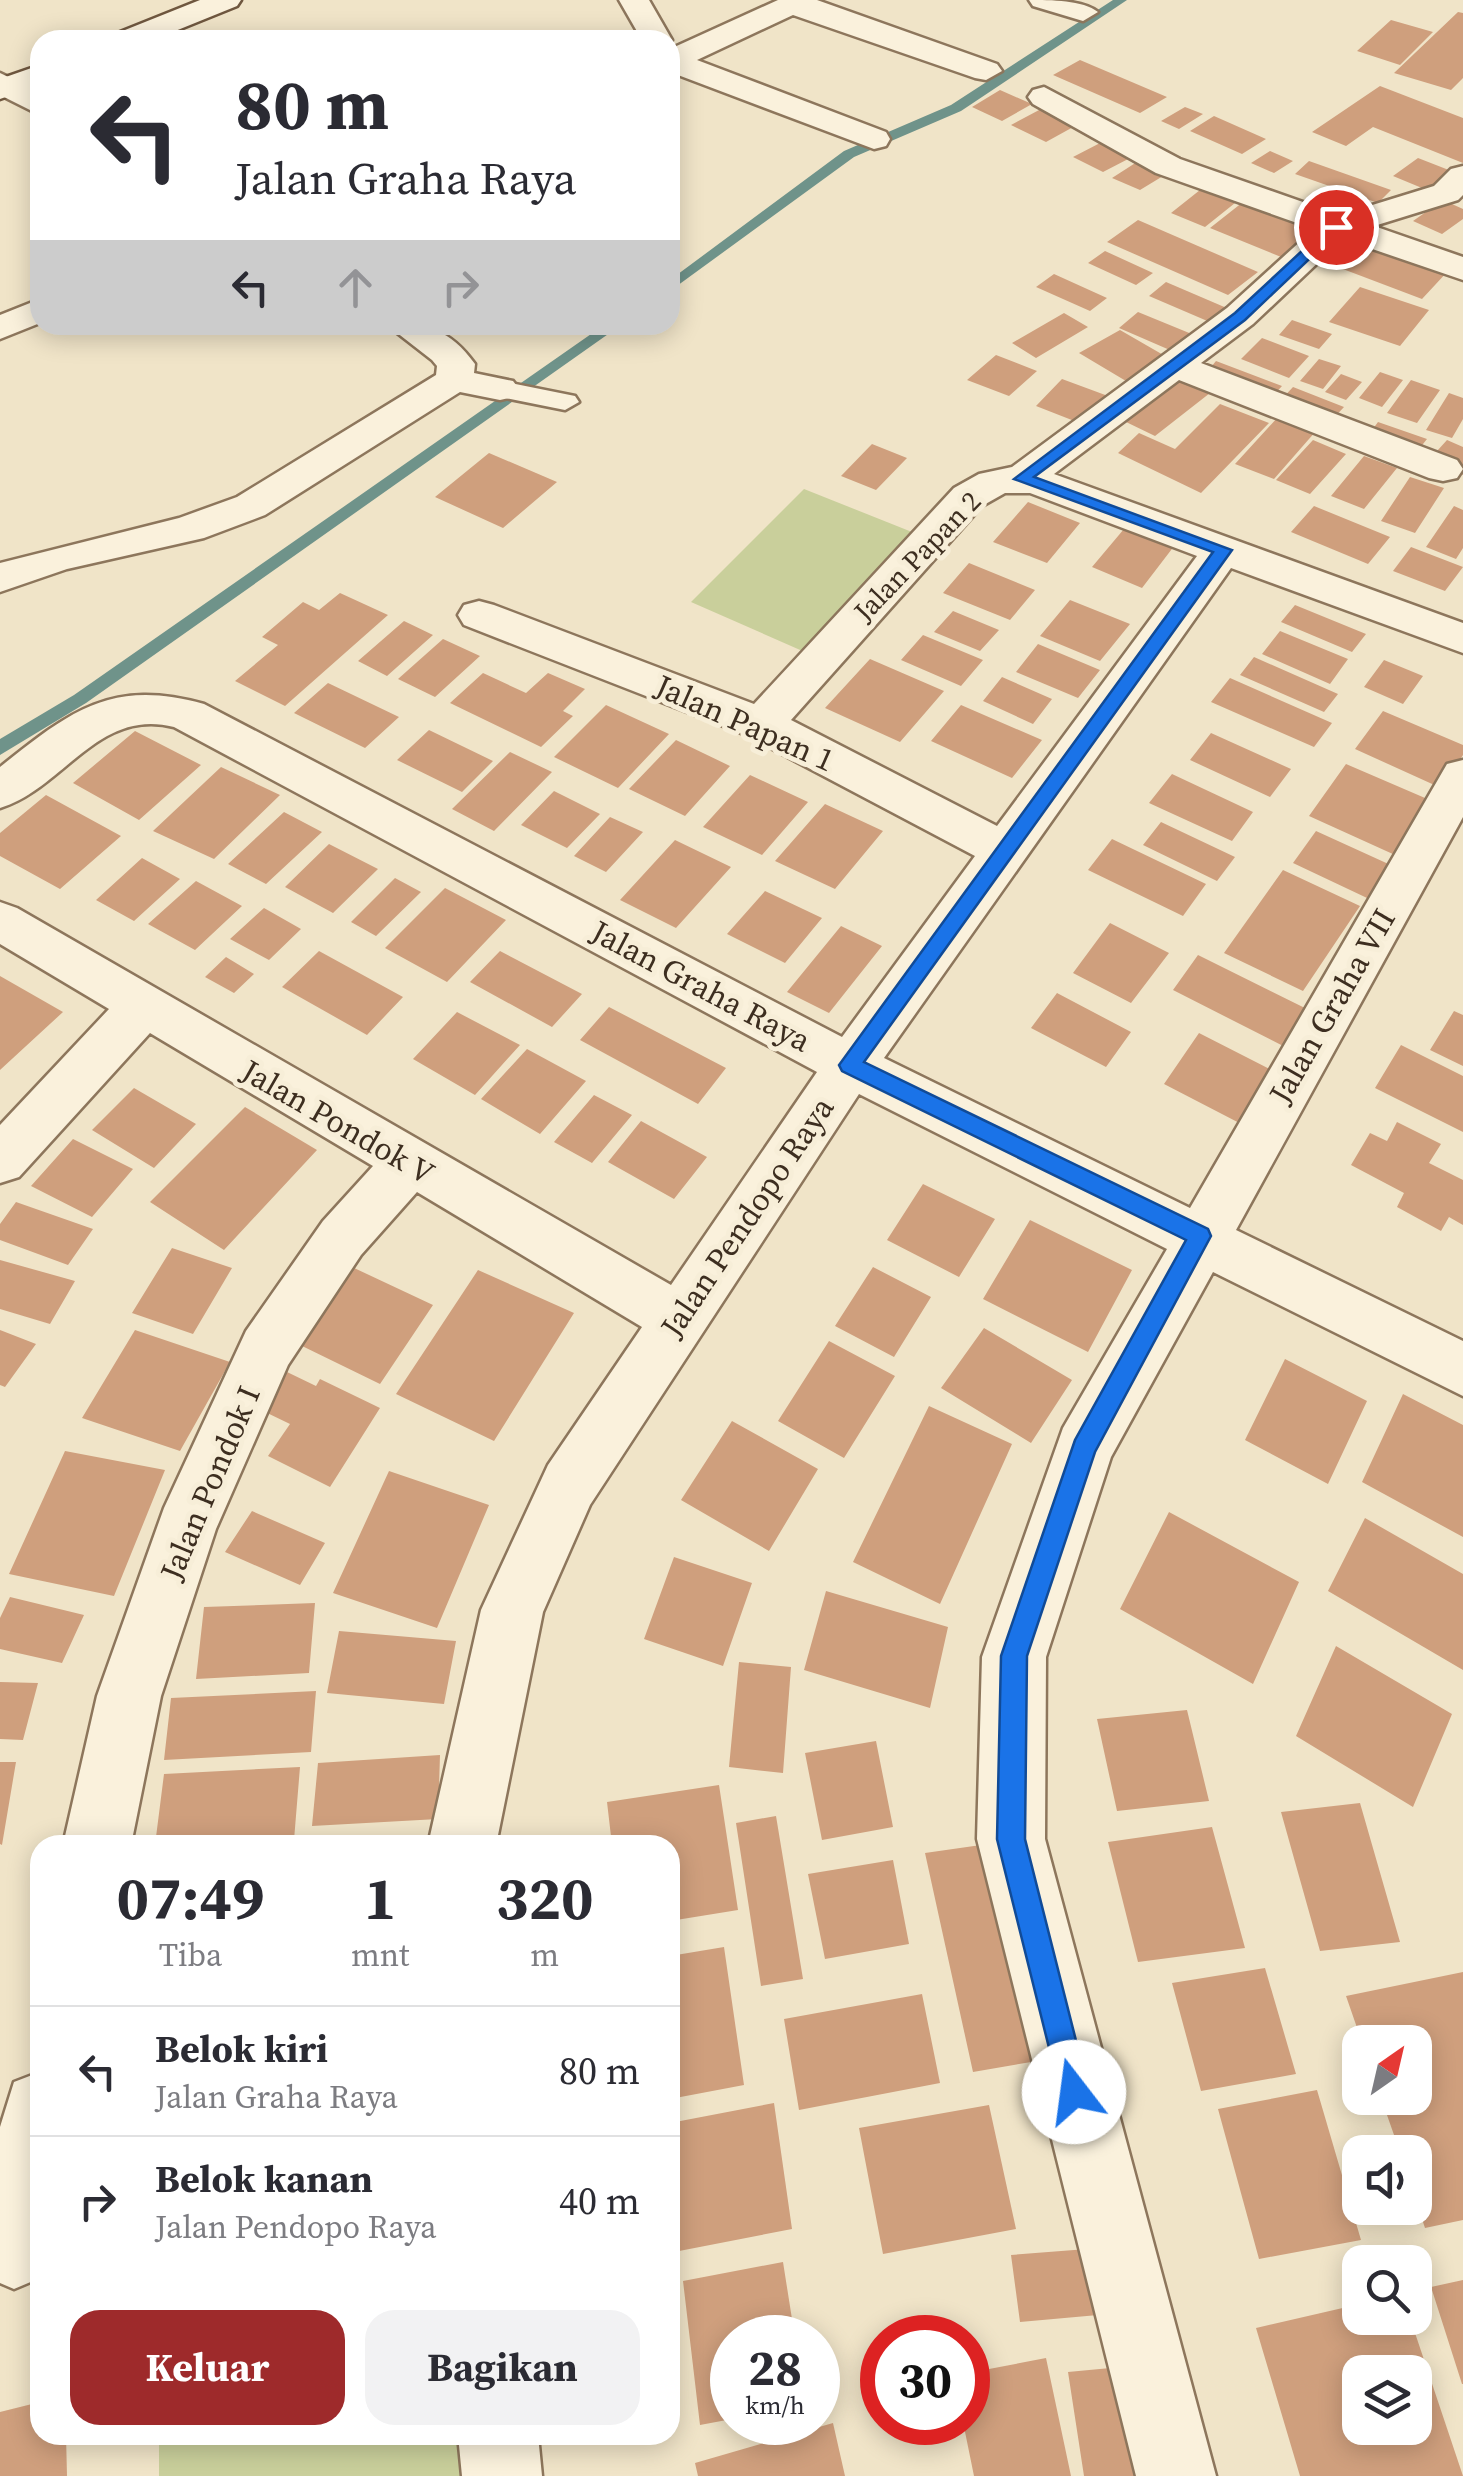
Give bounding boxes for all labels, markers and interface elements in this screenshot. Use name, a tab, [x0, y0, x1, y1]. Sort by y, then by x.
text: 80 m	[235, 56, 389, 152]
icon: left	[70, 70, 200, 200]
text: Jalan Graha Raya	[235, 147, 577, 209]
pin	[1294, 185, 1379, 270]
icon: arrive	[1309, 200, 1364, 255]
icon: left	[223, 260, 278, 315]
icon: ahead	[328, 260, 383, 315]
icon: right	[433, 260, 488, 315]
street label: Jalan Papan 2	[844, 482, 989, 630]
street label: Jalan Papan 1	[648, 663, 842, 782]
street label: Jalan Graha VII	[1258, 900, 1406, 1112]
street label: Jalan Graha Raya	[583, 909, 819, 1063]
street label: Jalan Pondok V	[233, 1049, 443, 1195]
street label: Jalan Pendopo Raya	[649, 1087, 844, 1347]
street label: Jalan Pondok I	[149, 1379, 271, 1588]
text: 07:49	[116, 1857, 265, 1939]
text: 1	[364, 1857, 397, 1939]
text: 320	[496, 1857, 594, 1939]
text: Tiba	[159, 1933, 222, 1977]
text: mnt	[351, 1933, 410, 1977]
text: m	[530, 1933, 559, 1977]
text: Belok kiri	[155, 2023, 328, 2075]
north arrow	[1342, 2025, 1432, 2115]
map controls	[1342, 2025, 1432, 2445]
position arrow	[1022, 2040, 1126, 2144]
icon: left	[70, 2044, 125, 2099]
text: 80 m	[559, 2045, 640, 2097]
text: Jalan Graha Raya	[155, 2075, 398, 2119]
button: sound	[1342, 2135, 1432, 2225]
text: Belok kanan	[155, 2153, 373, 2205]
icon: right	[70, 2174, 125, 2229]
text: 40 m	[559, 2175, 640, 2227]
text: Jalan Pendopo Raya	[155, 2205, 437, 2249]
button: search	[1342, 2245, 1432, 2335]
button: Keluar	[70, 2310, 345, 2425]
button: Bagikan	[365, 2310, 640, 2425]
speed limit sign: 30	[860, 2315, 990, 2445]
text: 28	[748, 2333, 802, 2402]
button: layers	[1342, 2355, 1432, 2445]
text: km/h	[745, 2388, 805, 2422]

